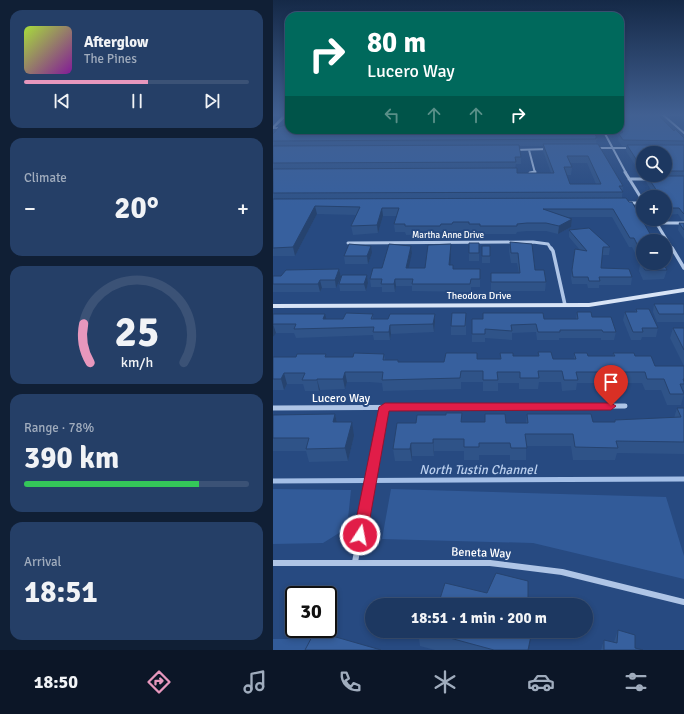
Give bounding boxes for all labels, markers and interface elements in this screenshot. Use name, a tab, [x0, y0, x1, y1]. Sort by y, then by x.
text: 80 m	[367, 26, 426, 60]
icon: right	[301, 28, 353, 80]
text: Afterglow	[84, 33, 148, 51]
text: The Pines	[84, 51, 137, 67]
text: Lucero Way	[367, 60, 455, 82]
icon: previous	[51, 90, 73, 112]
icon: pause	[126, 90, 148, 112]
icon: next	[201, 90, 223, 112]
icon: left	[381, 104, 403, 126]
icon: ahead	[423, 104, 445, 126]
icon: ahead	[465, 104, 487, 126]
icon: right	[507, 104, 529, 126]
map controls	[636, 146, 672, 270]
button: search	[636, 146, 672, 182]
text: Climate	[24, 170, 67, 186]
text: 20°	[114, 190, 159, 227]
button: +	[636, 190, 672, 226]
text: −	[24, 195, 36, 222]
text: +	[237, 195, 249, 222]
street label: Martha Anne Drive	[412, 230, 484, 241]
button: −	[636, 234, 672, 270]
street label: Theodora Drive	[447, 290, 511, 302]
text: 25	[114, 307, 159, 358]
text: km/h	[120, 354, 153, 371]
pin	[594, 365, 628, 406]
icon: arrive	[600, 371, 622, 393]
street label: Lucero Way	[312, 391, 371, 406]
text: Range · 78%	[24, 420, 94, 436]
text: 390 km	[24, 440, 119, 477]
water label: North Tustin Channel	[419, 462, 538, 478]
position arrow	[339, 514, 381, 556]
street label: Beneta Way	[451, 544, 512, 562]
text: Arrival	[24, 554, 61, 570]
text: 18:51	[24, 574, 98, 611]
speed limit sign: 30	[285, 586, 337, 638]
text: 18:51 · 1 min · 200 m	[411, 609, 547, 627]
icon: directions	[145, 668, 173, 696]
icon: music	[241, 668, 269, 696]
icon: phone	[336, 668, 364, 696]
icon: climate	[431, 668, 459, 696]
icon: car	[527, 668, 555, 696]
icon: filters	[622, 668, 650, 696]
text: 18:50	[34, 671, 78, 693]

